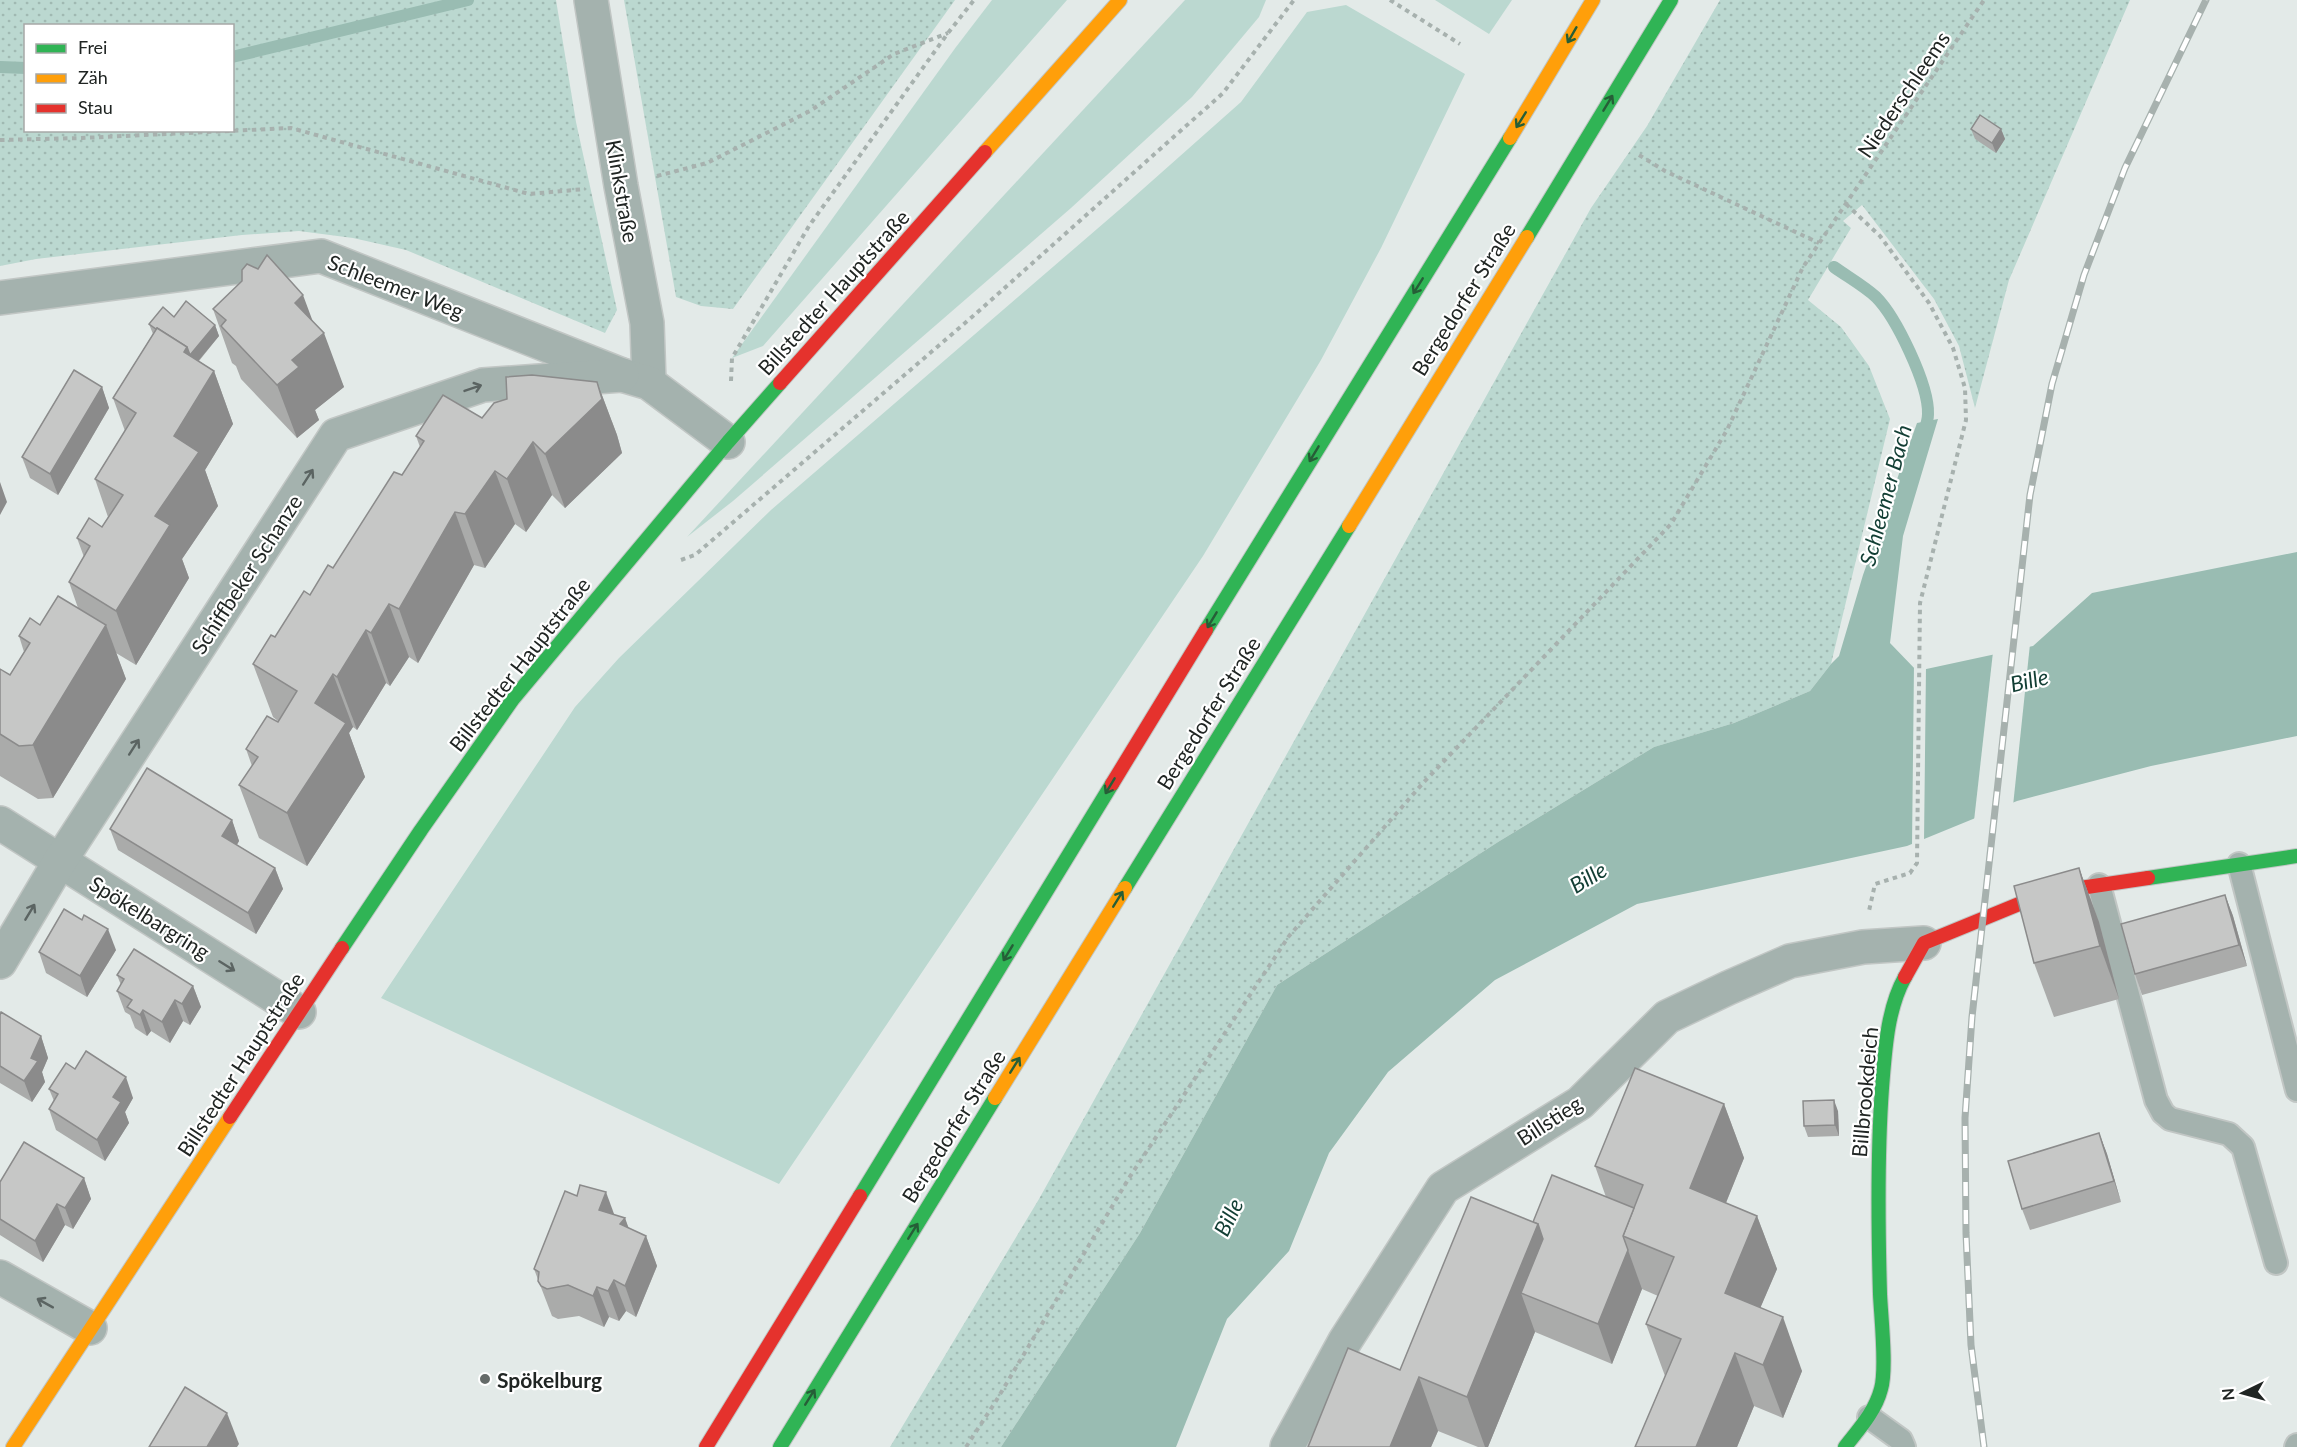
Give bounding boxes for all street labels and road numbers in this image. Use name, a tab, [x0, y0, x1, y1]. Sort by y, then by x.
street label: Niederschleems	[1852, 26, 1954, 162]
street label: Klinkstraße	[602, 138, 644, 244]
street label: Billstedter Hauptstraße	[752, 204, 914, 380]
street label: Bergedorfer Straße	[1406, 218, 1520, 380]
street label: Schleemer Weg	[325, 249, 468, 323]
street label: Schiffbeker Schanze	[185, 490, 307, 658]
street label: Billstedter Hauptstraße	[443, 572, 595, 756]
street label: Bergedorfer Straße	[1151, 632, 1265, 794]
street label: Spökelbargring	[85, 870, 215, 964]
street label: Billstedter Hauptstraße	[171, 968, 309, 1160]
street label: Billbrookdeich	[1846, 1026, 1882, 1158]
street label: Bergedorfer Straße	[896, 1045, 1010, 1207]
street label: Billstieg	[1512, 1090, 1586, 1150]

